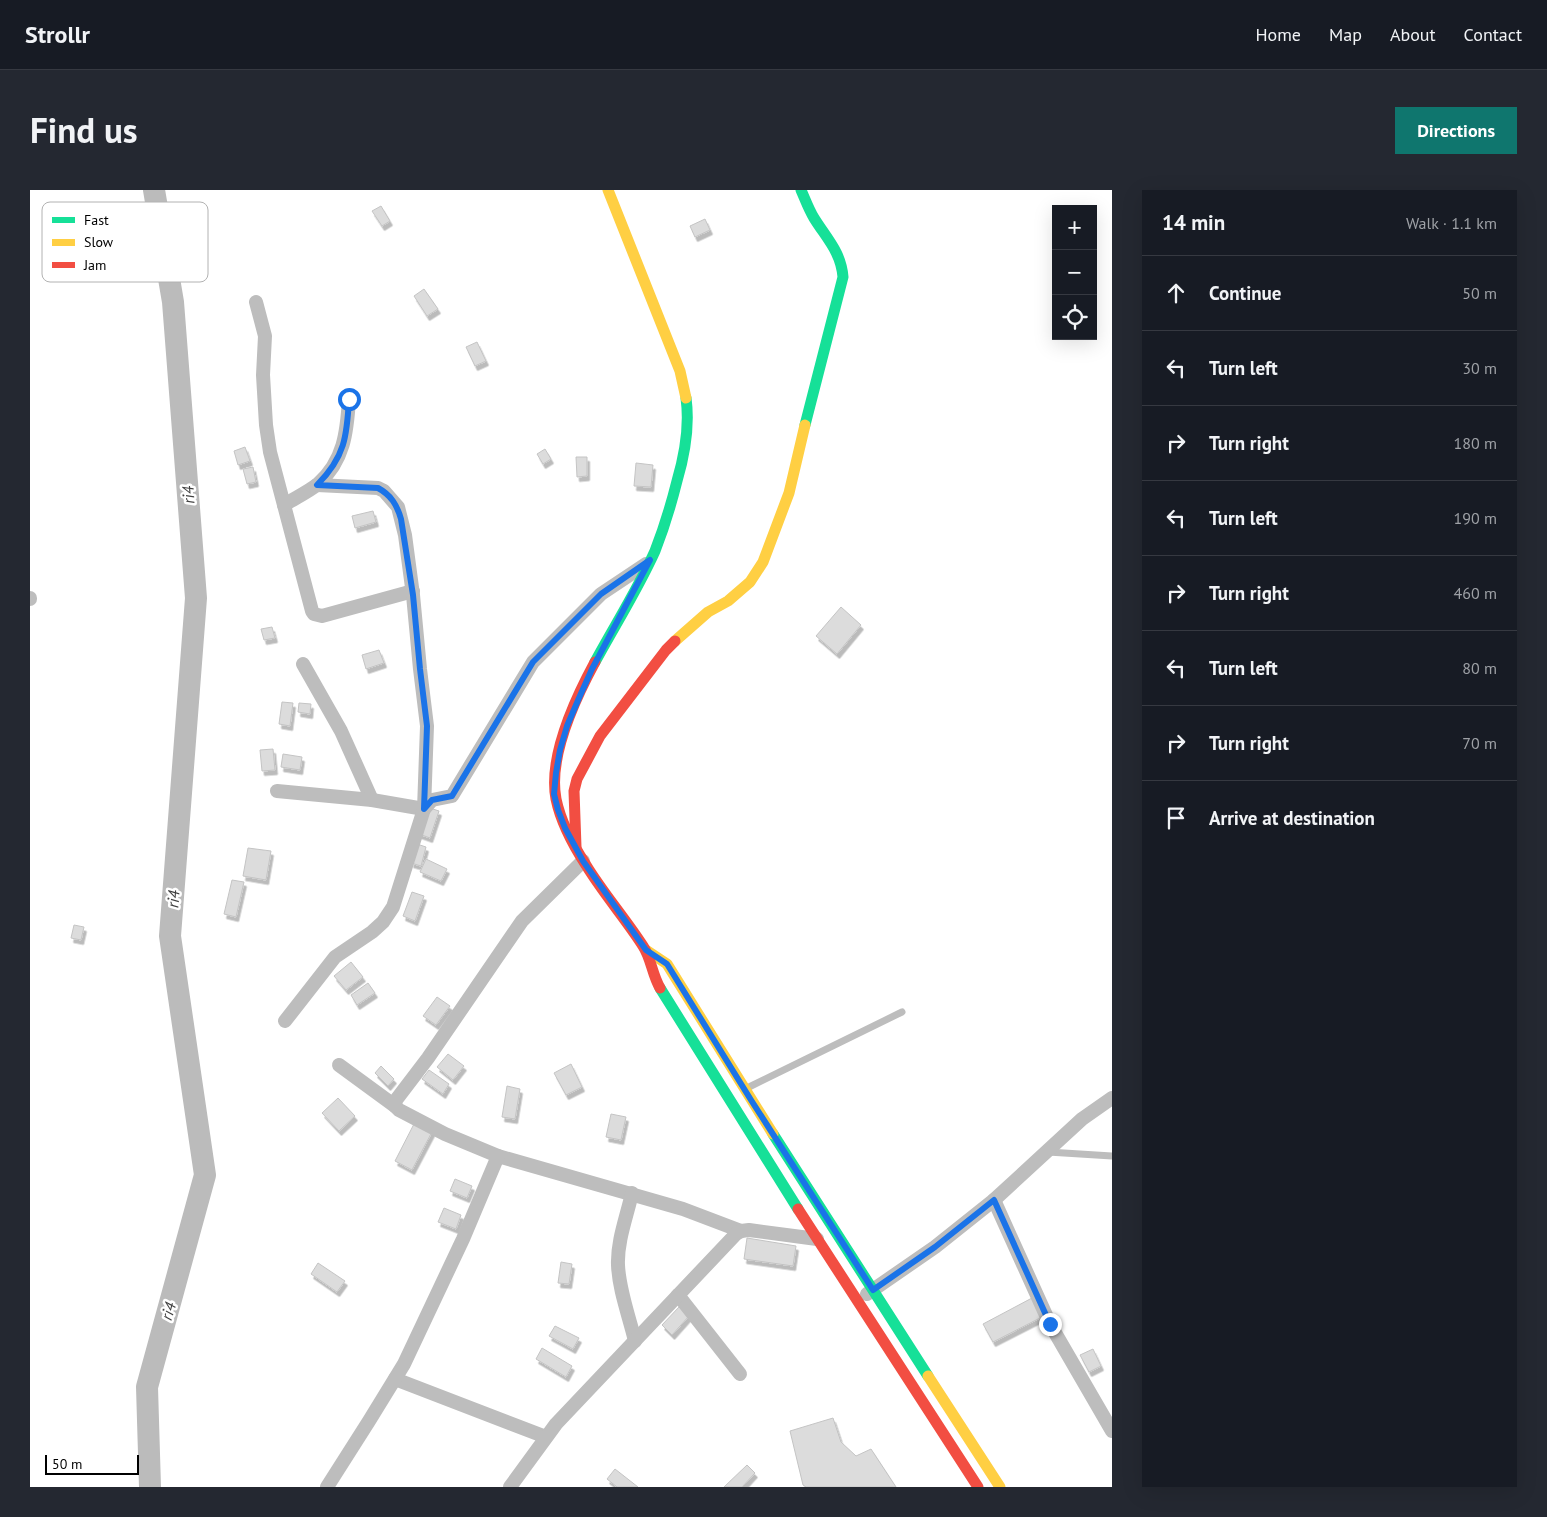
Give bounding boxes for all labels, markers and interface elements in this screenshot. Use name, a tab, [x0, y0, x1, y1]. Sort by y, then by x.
text: Strollr	[25, 19, 90, 50]
text: Home	[1255, 23, 1301, 46]
text: Map	[1329, 23, 1362, 46]
text: About	[1390, 23, 1436, 46]
text: Contact	[1464, 23, 1522, 46]
text: Find us	[30, 107, 138, 153]
button: Directions	[1395, 107, 1517, 154]
legend	[42, 202, 208, 282]
map controls	[1052, 205, 1097, 340]
button: +	[1052, 205, 1097, 250]
text: 14 min	[1162, 209, 1225, 236]
text: Fast	[84, 211, 109, 229]
text: Walk · 1.1 km	[1406, 213, 1497, 233]
text: Slow	[84, 233, 114, 251]
button: −	[1052, 250, 1097, 295]
text: Jam	[83, 256, 106, 274]
icon: ahead	[1162, 279, 1190, 307]
text: Continue	[1209, 281, 1281, 305]
text: 50 m	[1462, 283, 1497, 303]
button: locate	[1052, 295, 1097, 340]
icon: left	[1162, 354, 1190, 382]
text: Turn left	[1209, 356, 1278, 380]
text: 30 m	[1462, 358, 1497, 378]
route start	[338, 388, 361, 411]
icon: right	[1162, 429, 1190, 457]
text: Turn right	[1209, 431, 1289, 455]
text: 180 m	[1454, 433, 1497, 453]
water label: ri4	[177, 485, 199, 505]
icon: left	[1162, 504, 1190, 532]
text: Turn left	[1209, 506, 1278, 530]
text: 190 m	[1454, 508, 1497, 528]
icon: right	[1162, 579, 1190, 607]
text: Turn right	[1209, 581, 1289, 605]
text: 460 m	[1454, 583, 1497, 603]
icon: left	[1162, 654, 1190, 682]
text: Turn left	[1209, 656, 1278, 680]
text: 80 m	[1462, 658, 1497, 678]
icon: right	[1162, 729, 1190, 757]
text: Turn right	[1209, 731, 1289, 755]
text: 70 m	[1462, 733, 1497, 753]
icon: arrive	[1162, 804, 1190, 832]
text: Arrive at destination	[1209, 806, 1375, 830]
water label: ri4	[162, 889, 184, 909]
water label: ri4	[156, 1299, 180, 1322]
route end	[1039, 1313, 1062, 1336]
scale bar	[45, 1452, 139, 1475]
text: 50 m	[52, 1455, 82, 1473]

